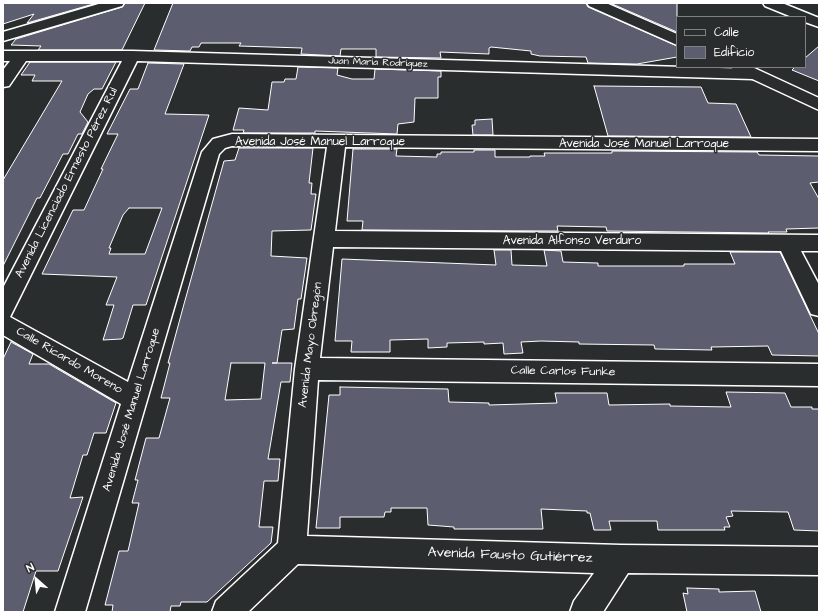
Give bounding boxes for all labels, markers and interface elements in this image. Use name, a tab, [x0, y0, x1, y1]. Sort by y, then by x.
legend	[676, 16, 806, 68]
text: Calle	[714, 24, 739, 41]
text: Edificio	[714, 44, 754, 61]
street label: Juan María Rodríguez	[328, 55, 428, 71]
street label: Avenida Licenciado Ernesto Pérez Rul	[12, 85, 122, 281]
street label: Avenida José Manuel Larroque	[235, 135, 405, 149]
street label: Avenida José Manuel Larroque	[559, 137, 729, 151]
street label: Avenida Alfonso Verduro	[503, 234, 641, 248]
street label: Avenida Mayo Obregón	[296, 281, 326, 409]
street label: Calle Ricardo Moreno	[13, 325, 125, 397]
street label: Avenida José Manuel Larroque	[100, 327, 164, 493]
street label: Calle Carlos Funke	[511, 364, 615, 380]
street label: Avenida Fausto Gutiérrez	[427, 545, 593, 567]
north arrow	[16, 559, 56, 599]
text: N	[24, 560, 37, 576]

